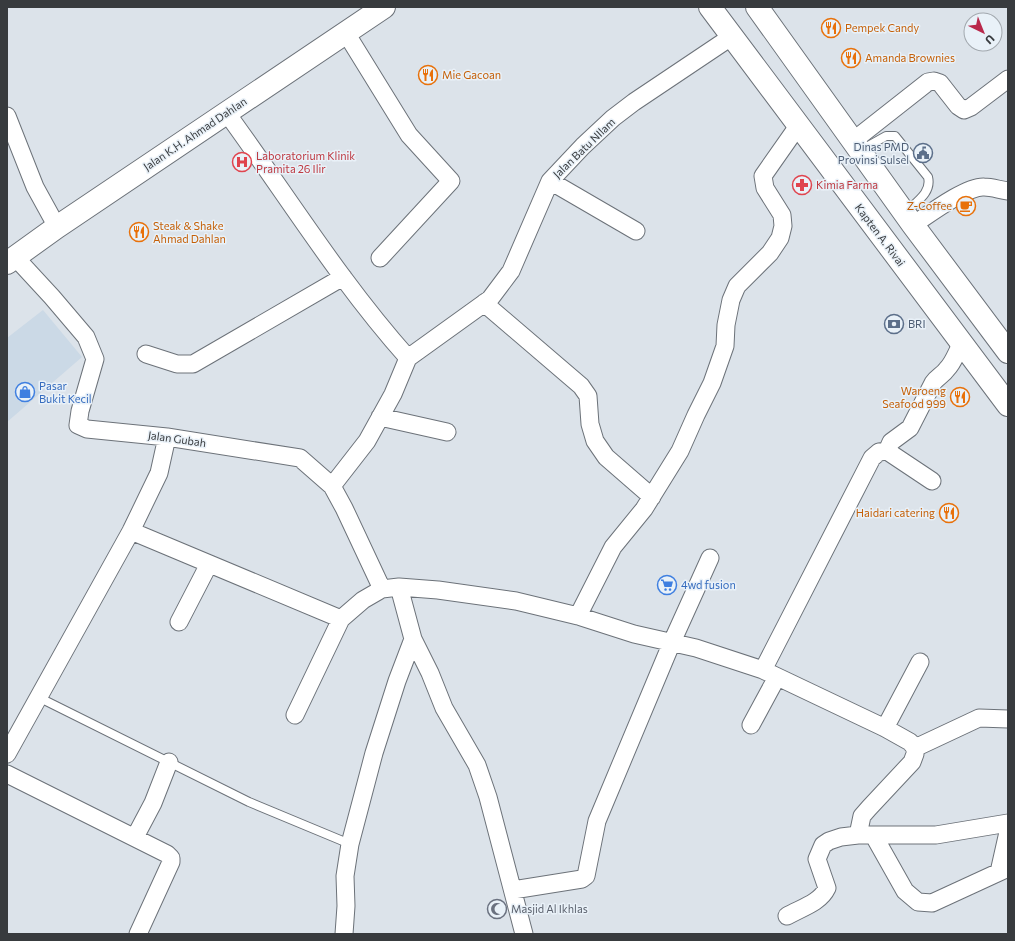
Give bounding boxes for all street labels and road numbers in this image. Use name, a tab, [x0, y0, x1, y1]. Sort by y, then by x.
street label: Jalan K.H. Ahmad Dahlan	[141, 94, 249, 174]
street label: Jalan Batu NIlam	[550, 115, 618, 181]
street label: Kapten A. Rivai	[853, 201, 908, 269]
street label: Jalan Gubah	[147, 428, 207, 450]

